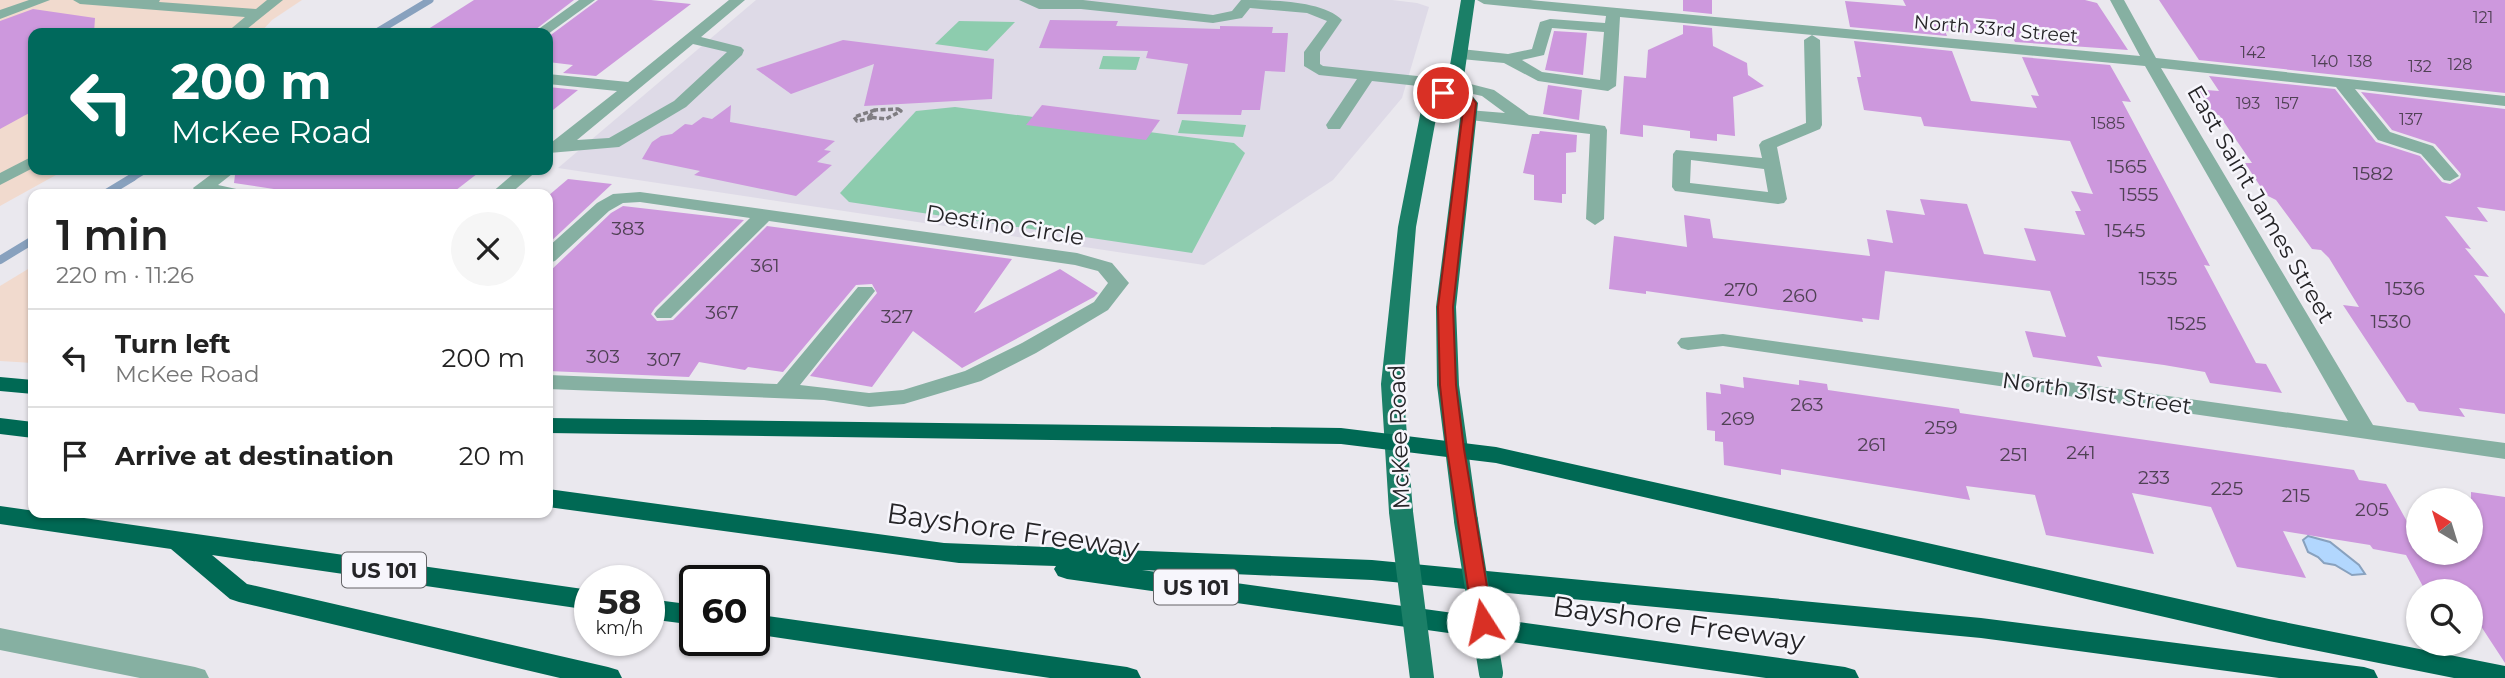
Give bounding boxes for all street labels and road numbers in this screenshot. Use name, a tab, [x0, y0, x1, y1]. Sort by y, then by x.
street label: North 33rd Street	[1913, 10, 2079, 48]
street label: East Saint James Street	[2181, 80, 2341, 328]
street label: Destino Circle	[924, 199, 1086, 251]
street label: McKee Road	[1382, 364, 1416, 510]
street label: North 31st Street	[2000, 366, 2194, 420]
street label: Bayshore Freeway	[885, 495, 1142, 565]
road number: US 101	[342, 552, 426, 588]
road number: US 101	[1154, 570, 1238, 604]
street label: Bayshore Freeway	[1551, 588, 1808, 658]

